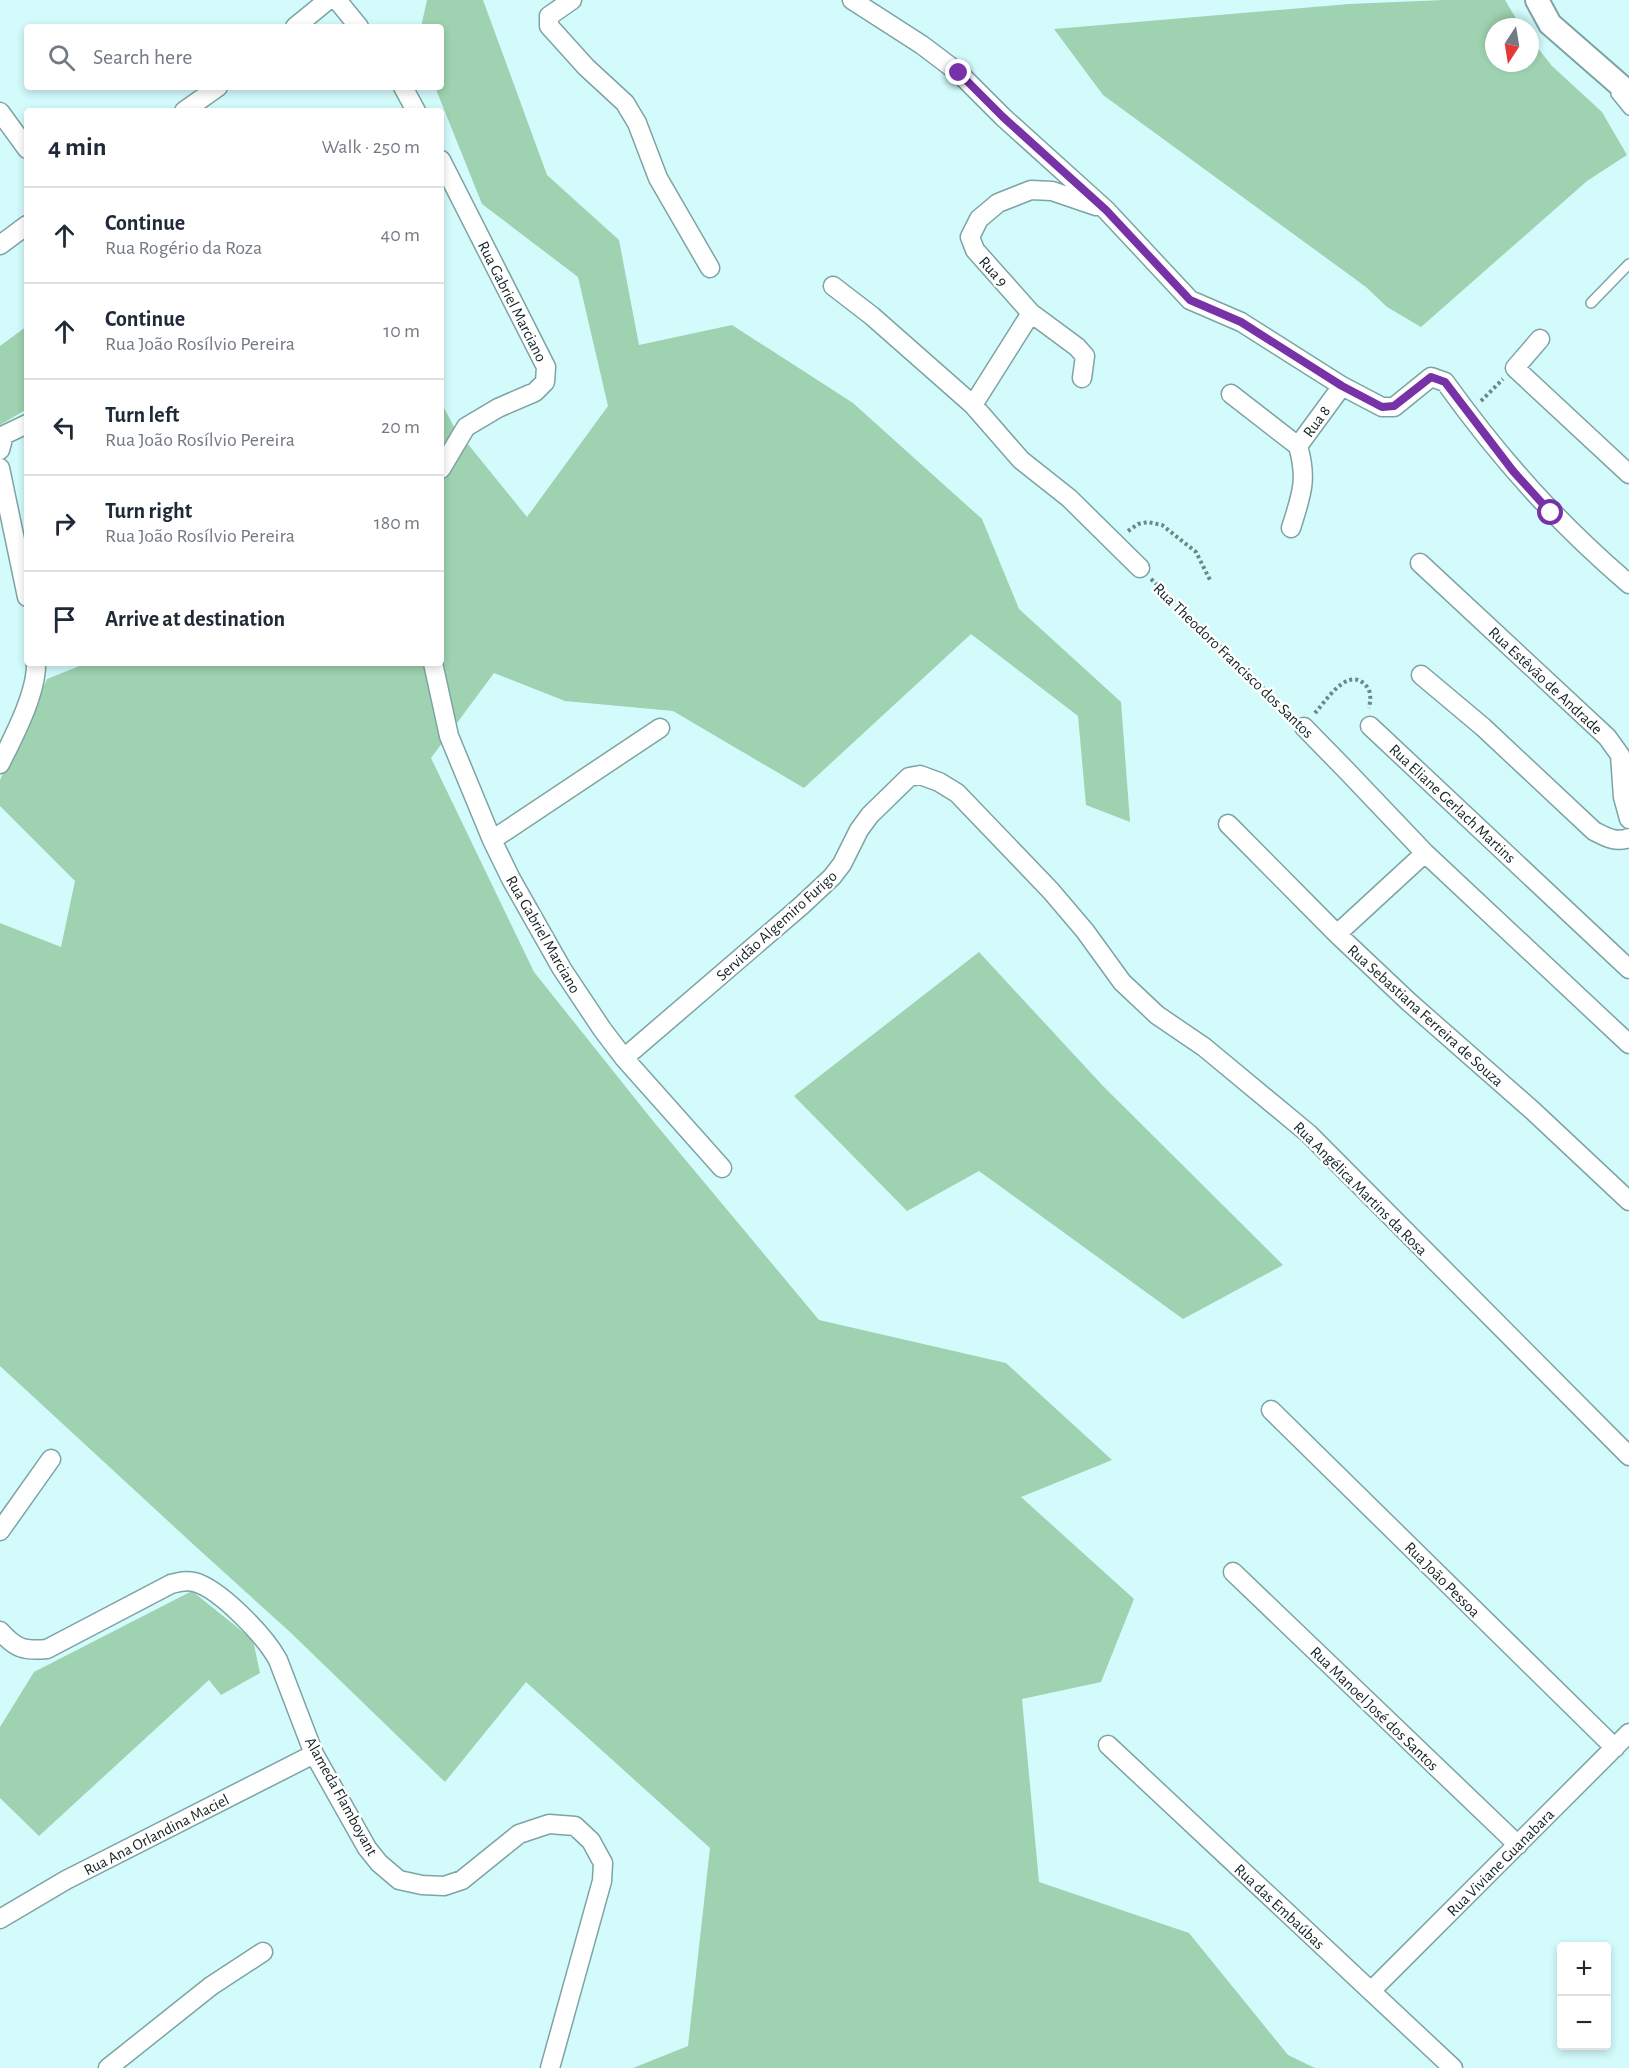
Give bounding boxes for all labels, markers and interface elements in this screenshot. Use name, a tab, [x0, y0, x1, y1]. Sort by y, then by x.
north arrow	[1485, 18, 1539, 72]
search box	[24, 24, 444, 90]
icon: search	[45, 41, 78, 74]
text: Search here	[93, 46, 192, 68]
route end	[945, 59, 971, 85]
text: 4 min	[48, 134, 107, 160]
text: Walk · 250 m	[321, 137, 420, 157]
text: Continue	[105, 212, 185, 234]
icon: ahead	[48, 219, 81, 252]
text: 40 m	[381, 225, 420, 245]
text: Rua Rogério da Roza	[105, 238, 262, 258]
street label: Rua Gabriel Marciano	[475, 239, 549, 364]
street label: Rua 9	[976, 254, 1011, 290]
text: Continue	[105, 308, 185, 330]
icon: ahead	[48, 315, 81, 348]
text: 10 m	[383, 321, 420, 341]
text: Rua João Rosílvio Pereira	[105, 334, 295, 354]
street label: Rua 8	[1300, 403, 1333, 440]
text: Turn left	[105, 404, 179, 426]
icon: left	[48, 411, 81, 444]
text: 20 m	[381, 417, 420, 437]
text: Rua João Rosílvio Pereira	[105, 430, 295, 450]
route start	[1537, 499, 1563, 525]
text: Turn right	[105, 500, 192, 522]
icon: right	[48, 507, 81, 540]
text: 180 m	[374, 513, 420, 533]
text: Rua João Rosílvio Pereira	[105, 526, 295, 546]
street label: Rua Theodoro Francisco dos Santos	[1150, 580, 1316, 741]
icon: arrive	[48, 603, 81, 636]
text: Arrive at destination	[105, 608, 285, 630]
street label: Rua Estêvão de Andrade	[1485, 624, 1605, 737]
street label: Rua Eliane Gerlach Martins	[1386, 741, 1519, 866]
street label: Servidão Algemiro Furigo	[713, 867, 840, 984]
street label: Rua Gabriel Marciano	[503, 873, 583, 996]
street label: Rua Sebastiana Ferreira de Souza	[1344, 942, 1506, 1090]
street label: Rua Angélica Martins da Rosa	[1290, 1119, 1430, 1259]
street label: Rua João Pessoa	[1402, 1539, 1483, 1620]
street label: Rua Manoel José dos Santos	[1307, 1644, 1441, 1774]
street label: Alameda Flamboyant	[301, 1734, 380, 1859]
street label: Rua Ana Orlandina Maciel	[81, 1791, 232, 1878]
street label: Rua Viviane Guanabara	[1444, 1806, 1557, 1919]
street label: Rua das Embaúbas	[1231, 1861, 1327, 1952]
map controls	[1557, 1942, 1611, 2050]
button: +	[1557, 1942, 1611, 1996]
button: −	[1557, 1996, 1611, 2050]

